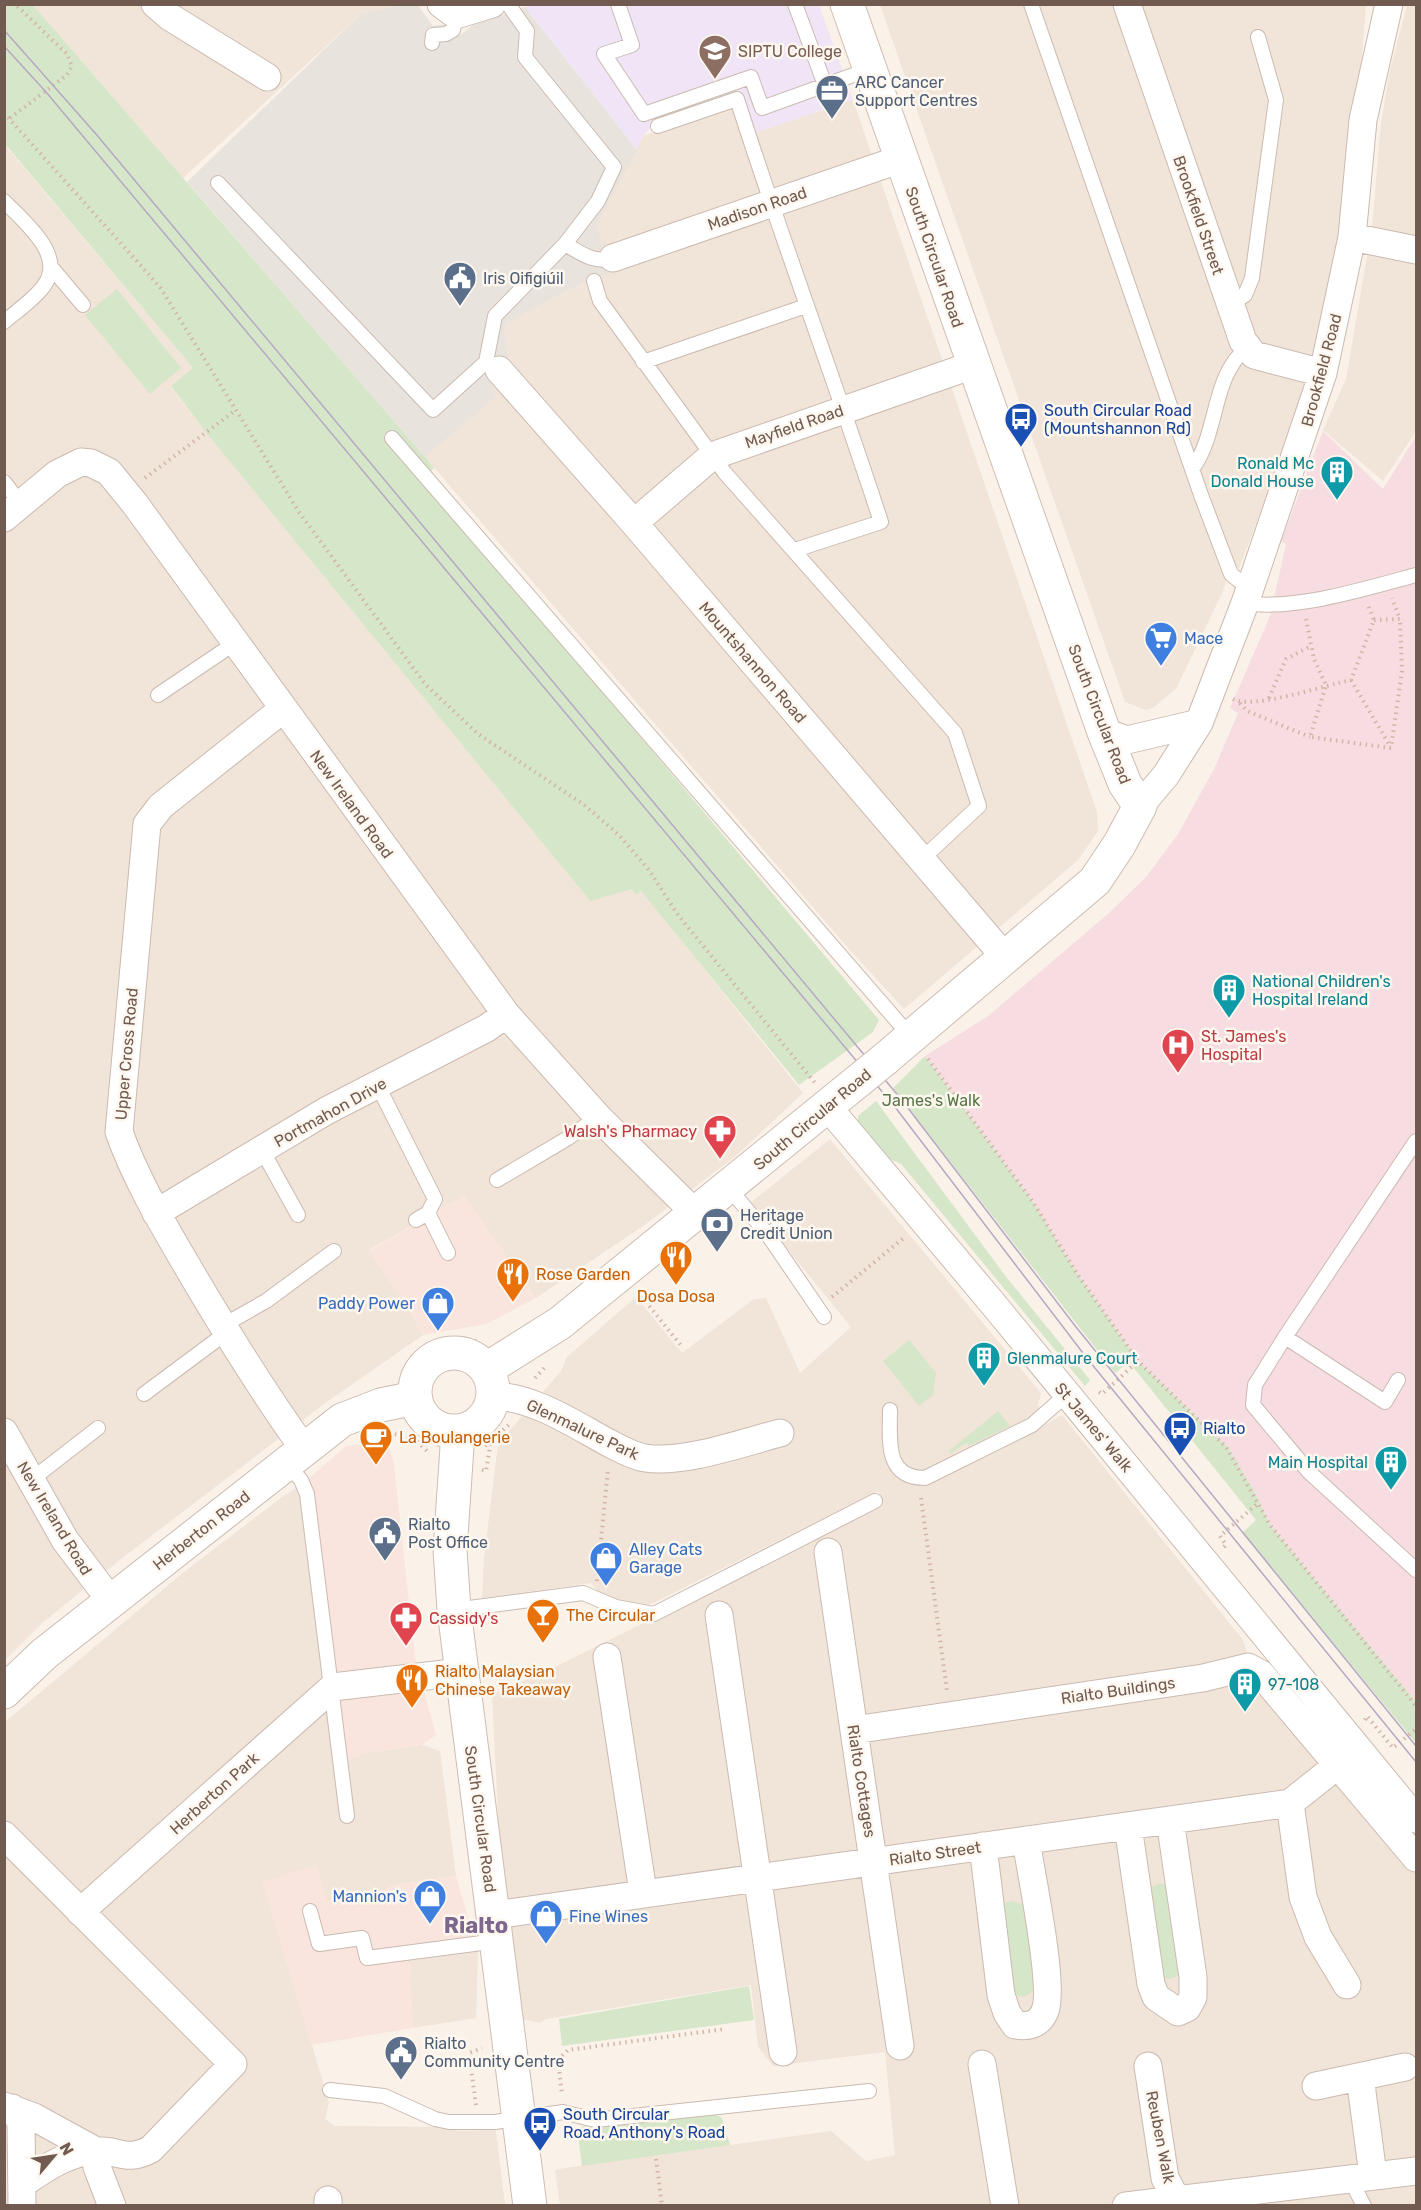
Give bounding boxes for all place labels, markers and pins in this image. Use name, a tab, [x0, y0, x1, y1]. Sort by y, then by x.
school or university icon: SIPTU College	[697, 33, 733, 80]
place label: SIPTU College	[738, 42, 842, 61]
office icon: ARC Cancer Support Centres	[814, 73, 850, 120]
place label: ARC Cancer Support Centres	[855, 73, 978, 110]
public building icon: Iris Oifigiúil	[442, 260, 478, 307]
place label: Iris Oifigiúil	[483, 269, 564, 288]
bus stop icon: South Circular Road (Mountshannon Rd)	[1003, 401, 1039, 448]
place label: South Circular Road (Mountshannon Rd)	[1044, 401, 1192, 438]
place label: Ronald Mc Donald House	[1211, 454, 1314, 491]
building icon: Ronald Mc Donald House	[1319, 454, 1355, 501]
supermarket icon: Mace	[1143, 620, 1179, 667]
place label: Mace	[1184, 629, 1223, 648]
building icon: National Children's Hospital Ireland	[1211, 972, 1247, 1019]
place label: National Children's Hospital Ireland	[1252, 972, 1391, 1009]
hospital icon: St. James's Hospital	[1160, 1027, 1196, 1074]
place label: St. James's Hospital	[1201, 1027, 1286, 1064]
pharmacy icon: Walsh's Pharmacy	[702, 1113, 738, 1160]
place label: Walsh's Pharmacy	[564, 1122, 697, 1141]
bank icon: Heritage Credit Union	[699, 1206, 735, 1253]
place label: Heritage Credit Union	[740, 1206, 833, 1243]
restaurant icon: Dosa Dosa	[658, 1239, 694, 1286]
restaurant icon: Rose Garden	[495, 1256, 531, 1303]
place label: Rose Garden	[536, 1265, 630, 1284]
shop icon: Paddy Power	[420, 1285, 456, 1332]
place label: Dosa Dosa	[637, 1287, 715, 1306]
place label: Paddy Power	[318, 1294, 415, 1313]
building icon: Glenmalure Court	[966, 1340, 1002, 1387]
place label: Glenmalure Court	[1007, 1349, 1138, 1368]
bus stop icon: Rialto	[1162, 1410, 1198, 1457]
cafe icon: La Boulangerie	[358, 1419, 394, 1466]
place label: Rialto	[1203, 1419, 1246, 1438]
place label: La Boulangerie	[399, 1428, 510, 1447]
building icon: Main Hospital	[1373, 1444, 1409, 1491]
place label: Main Hospital	[1268, 1453, 1368, 1472]
public building icon: Rialto Post Office	[367, 1515, 403, 1562]
place label: Rialto Post Office	[408, 1515, 488, 1552]
shop icon: Alley Cats Garage	[588, 1540, 624, 1587]
place label: Alley Cats Garage	[629, 1540, 702, 1577]
bar icon: The Circular	[525, 1597, 561, 1644]
pharmacy icon: Cassidy's	[388, 1600, 424, 1647]
place label: The Circular	[566, 1606, 655, 1625]
place label: Cassidy's	[429, 1609, 498, 1628]
restaurant icon: Rialto Malaysian Chinese Takeaway	[394, 1662, 430, 1709]
place label: Rialto Malaysian Chinese Takeaway	[435, 1662, 571, 1699]
building icon: 97-108	[1227, 1666, 1263, 1713]
place label: 97-108	[1268, 1675, 1319, 1694]
shop icon: Mannion's	[412, 1878, 448, 1925]
place label: Mannion's	[332, 1887, 407, 1906]
shop icon: Fine Wines	[528, 1898, 564, 1945]
place label: Fine Wines	[569, 1907, 648, 1926]
public building icon: Rialto Community Centre	[383, 2034, 419, 2081]
place label: Rialto Community Centre	[424, 2034, 564, 2071]
bus stop icon: South Circular Road, Anthony's Road	[522, 2105, 558, 2152]
place label: South Circular Road, Anthony's Road	[563, 2105, 725, 2142]

